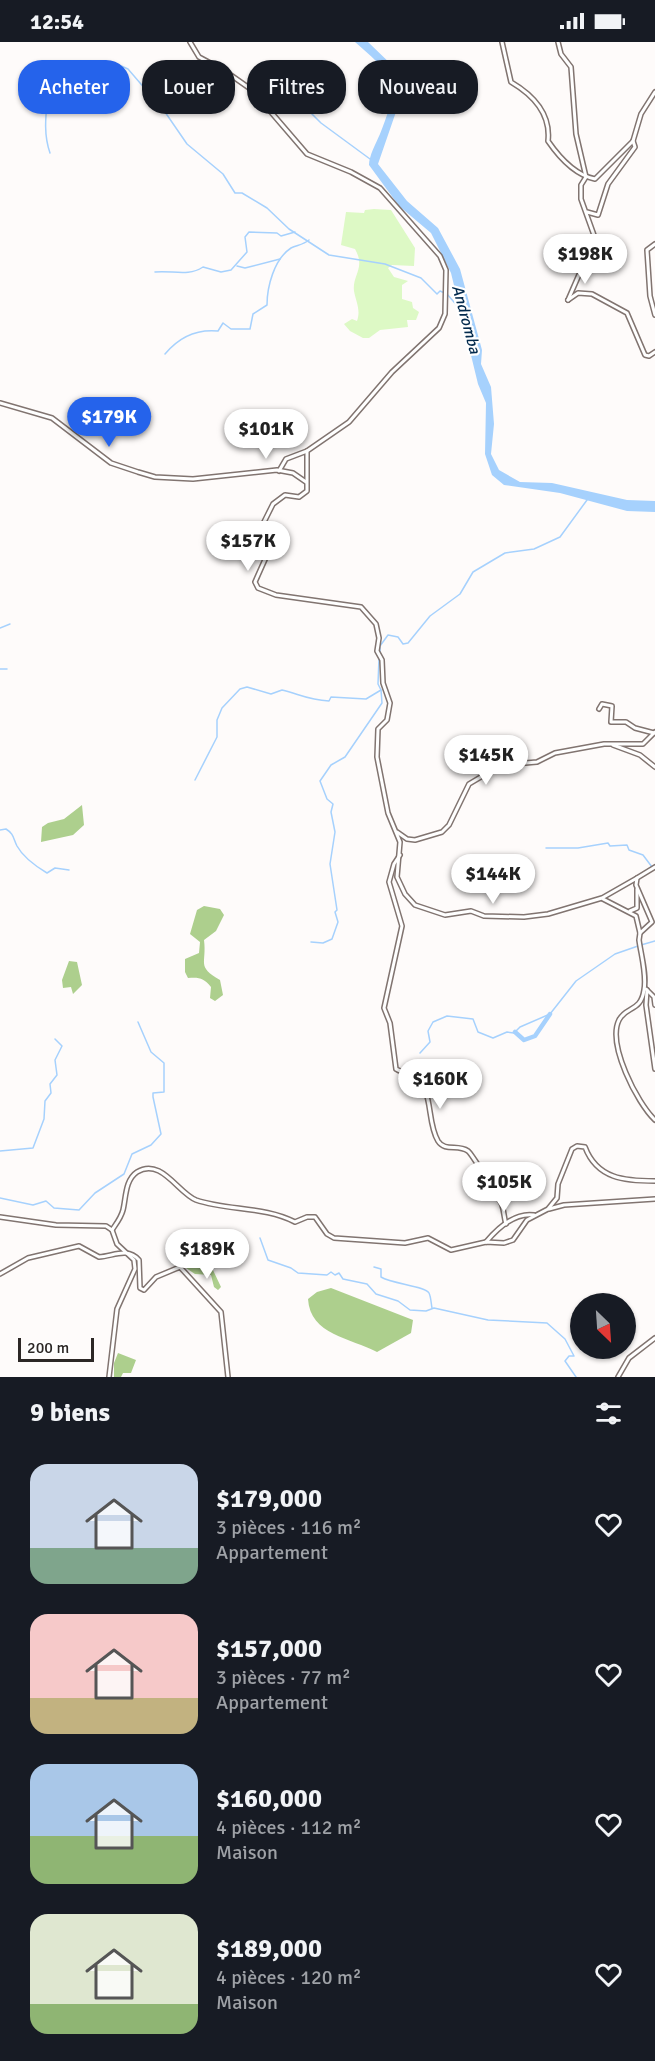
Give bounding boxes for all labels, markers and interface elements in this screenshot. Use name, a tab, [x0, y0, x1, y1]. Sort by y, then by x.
text: 12:54	[30, 8, 84, 35]
chip: Acheter	[18, 60, 130, 114]
chip: Louer	[142, 60, 235, 114]
chip: Filtres	[247, 60, 346, 114]
chip: Nouveau	[358, 60, 478, 114]
pin: $198K	[543, 234, 627, 285]
text: $198K	[557, 241, 613, 266]
water label: Andromba	[447, 283, 485, 357]
pin: $179K	[67, 397, 151, 448]
text: $179K	[81, 404, 137, 429]
pin: $101K	[224, 409, 308, 460]
text: $101K	[238, 416, 294, 441]
pin: $157K	[206, 521, 290, 572]
text: $157K	[220, 528, 276, 553]
pin: $145K	[444, 735, 528, 786]
text: $145K	[458, 742, 514, 767]
pin: $144K	[451, 854, 535, 905]
text: $144K	[465, 861, 521, 886]
pin: $160K	[398, 1059, 482, 1110]
text: $160K	[412, 1066, 468, 1091]
pin: $105K	[462, 1162, 546, 1213]
text: $105K	[476, 1169, 532, 1194]
pin: $189K	[165, 1229, 249, 1280]
text: $189K	[179, 1236, 235, 1261]
north arrow	[570, 1293, 636, 1359]
map controls	[570, 1293, 636, 1359]
scale bar	[18, 1335, 94, 1362]
text: 200 m	[27, 1338, 69, 1358]
text: 9 biens	[30, 1397, 110, 1429]
icon: filters	[592, 1397, 625, 1430]
text: $179,000	[216, 1483, 322, 1515]
icon: home	[78, 1488, 150, 1560]
icon: heart	[592, 1508, 625, 1541]
text: 3 pièces · 116 m²	[216, 1515, 361, 1540]
text: Appartement	[216, 1540, 328, 1565]
text: $157,000	[216, 1633, 322, 1665]
icon: home	[78, 1638, 150, 1710]
icon: heart	[592, 1658, 625, 1691]
text: 3 pièces · 77 m²	[216, 1665, 351, 1690]
text: Appartement	[216, 1690, 328, 1715]
text: $160,000	[216, 1783, 322, 1815]
icon: home	[78, 1788, 150, 1860]
icon: heart	[592, 1808, 625, 1841]
text: 4 pièces · 112 m²	[216, 1815, 361, 1840]
text: Maison	[216, 1840, 278, 1865]
text: $189,000	[216, 1933, 322, 1965]
icon: home	[78, 1938, 150, 2010]
icon: heart	[592, 1958, 625, 1991]
text: 4 pièces · 120 m²	[216, 1965, 361, 1990]
text: Maison	[216, 1990, 278, 2015]

